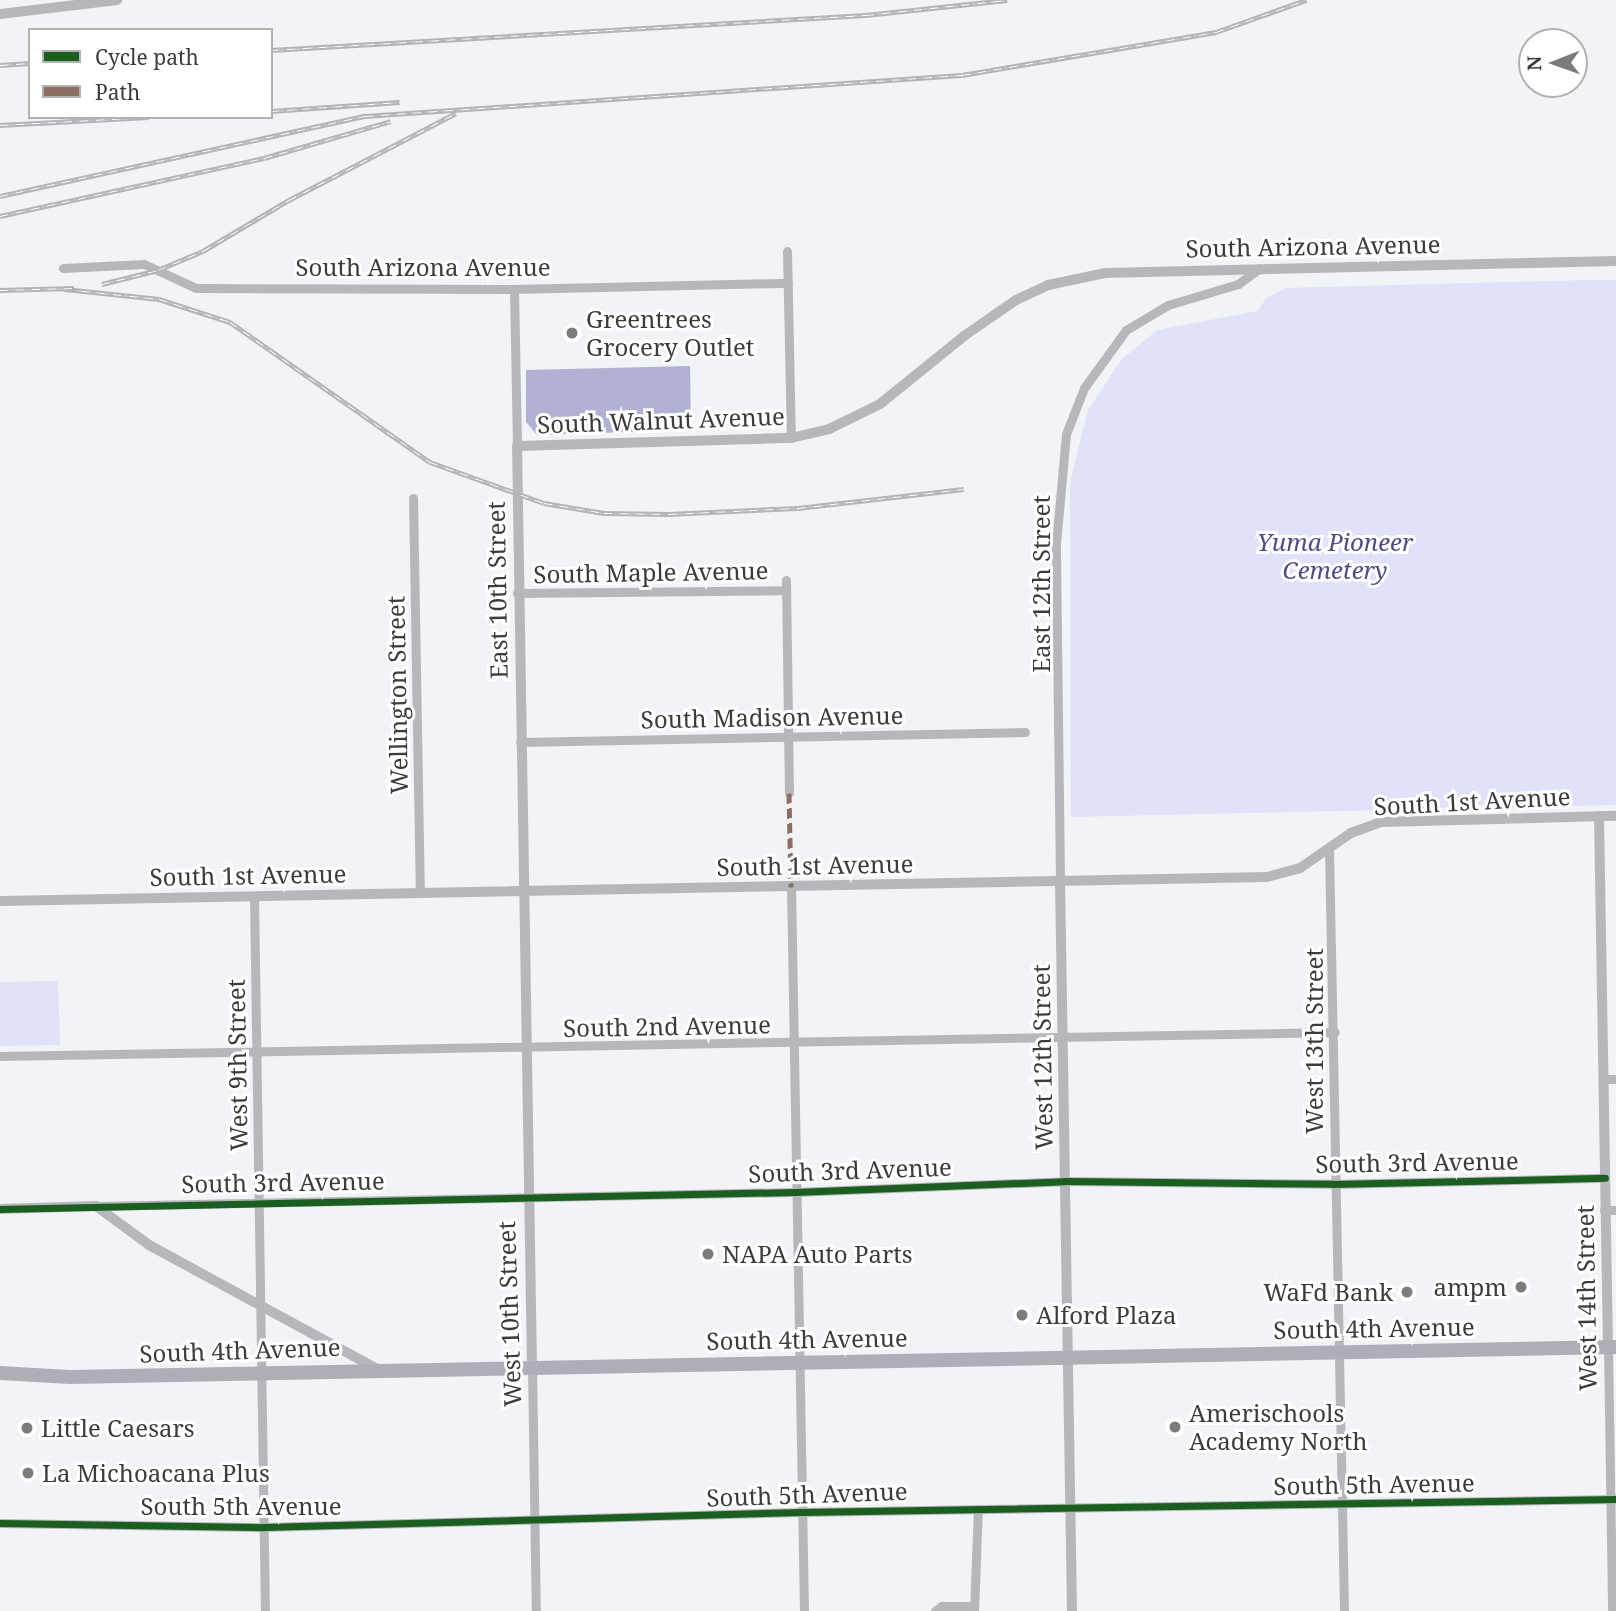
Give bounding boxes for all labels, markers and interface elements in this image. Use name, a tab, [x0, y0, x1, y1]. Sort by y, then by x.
legend	[28, 28, 273, 119]
north arrow	[1518, 28, 1588, 98]
text: Cycle path	[95, 43, 199, 71]
text: N	[1521, 56, 1547, 71]
text: Path	[95, 78, 140, 106]
street label: South Arizona Avenue	[1185, 229, 1441, 263]
street label: South Arizona Avenue	[295, 253, 551, 281]
place label: Greentrees Grocery Outlet	[586, 305, 754, 361]
marker: Greentrees Grocery Outlet	[564, 325, 580, 341]
street label: South Walnut Avenue	[537, 401, 785, 439]
street label: East 12th Street	[1027, 495, 1055, 673]
street label: East 10th Street	[481, 501, 513, 679]
park label: Yuma Pioneer Cemetery	[1257, 528, 1413, 584]
street label: South Maple Avenue	[533, 556, 769, 588]
street label: Wellington Street	[381, 596, 413, 794]
street label: South Madison Avenue	[640, 700, 904, 734]
street label: South 1st Avenue	[1373, 781, 1571, 821]
street label: South 1st Avenue	[716, 849, 914, 881]
street label: South 1st Avenue	[149, 859, 347, 891]
street label: West 13th Street	[1300, 948, 1328, 1134]
street label: West 12th Street	[1026, 964, 1058, 1150]
street label: West 9th Street	[221, 979, 253, 1151]
street label: South 2nd Avenue	[563, 1010, 771, 1042]
street label: South 3rd Avenue	[1315, 1146, 1519, 1178]
street label: South 3rd Avenue	[748, 1152, 952, 1188]
street label: South 3rd Avenue	[181, 1166, 385, 1198]
street label: West 14th Street	[1570, 1205, 1602, 1391]
street label: West 10th Street	[491, 1221, 527, 1407]
place label: NAPA Auto Parts	[722, 1240, 912, 1268]
marker: NAPA Auto Parts	[700, 1246, 716, 1262]
place label: ampm	[1433, 1273, 1507, 1301]
place label: WaFd Bank	[1263, 1278, 1393, 1306]
marker: ampm	[1513, 1279, 1529, 1295]
marker: WaFd Bank	[1399, 1284, 1415, 1300]
place label: Alford Plaza	[1036, 1301, 1177, 1329]
marker: Alford Plaza	[1014, 1307, 1030, 1323]
street label: South 4th Avenue	[1273, 1312, 1475, 1344]
street label: South 4th Avenue	[706, 1323, 908, 1355]
street label: South 4th Avenue	[139, 1332, 341, 1368]
place label: Amerischools Academy North	[1189, 1399, 1367, 1455]
place label: Little Caesars	[41, 1414, 195, 1442]
marker: Amerischools Academy North	[1167, 1419, 1183, 1435]
marker: Little Caesars	[19, 1420, 35, 1436]
place label: La Michoacana Plus	[42, 1459, 270, 1487]
marker: La Michoacana Plus	[20, 1465, 36, 1481]
street label: South 5th Avenue	[1273, 1468, 1475, 1500]
street label: South 5th Avenue	[706, 1476, 908, 1512]
street label: South 5th Avenue	[140, 1492, 342, 1520]

